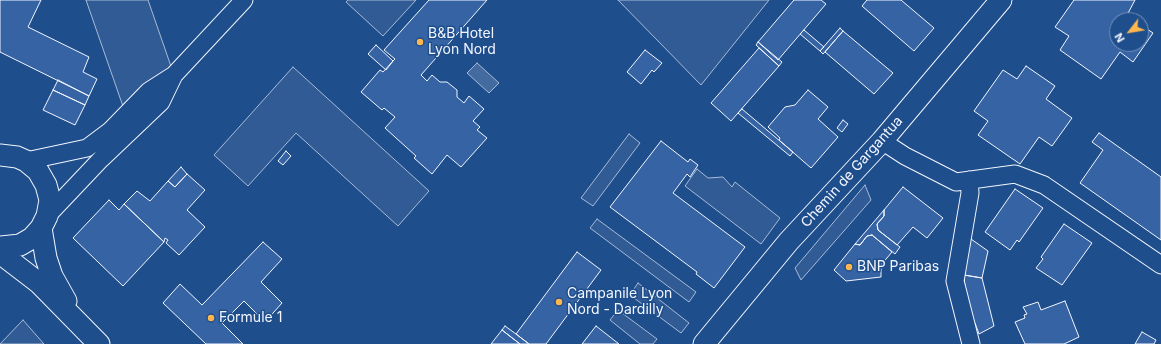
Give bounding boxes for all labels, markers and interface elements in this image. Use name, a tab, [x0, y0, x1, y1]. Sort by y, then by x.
north arrow	[1109, 12, 1149, 52]
place label: B&B Hotel Lyon Nord	[428, 26, 496, 58]
text: N	[1111, 30, 1128, 45]
marker: B&B Hotel Lyon Nord	[415, 37, 425, 47]
street label: Chemin de Gargantua	[798, 113, 906, 231]
place label: BNP Paribas	[857, 259, 939, 275]
marker: BNP Paribas	[844, 262, 854, 272]
place label: Campanile Lyon Nord - Dardilly	[567, 286, 672, 318]
marker: Campanile Lyon Nord - Dardilly	[554, 297, 564, 307]
place label: Formule 1	[219, 310, 282, 326]
marker: Formule 1	[206, 313, 216, 323]

